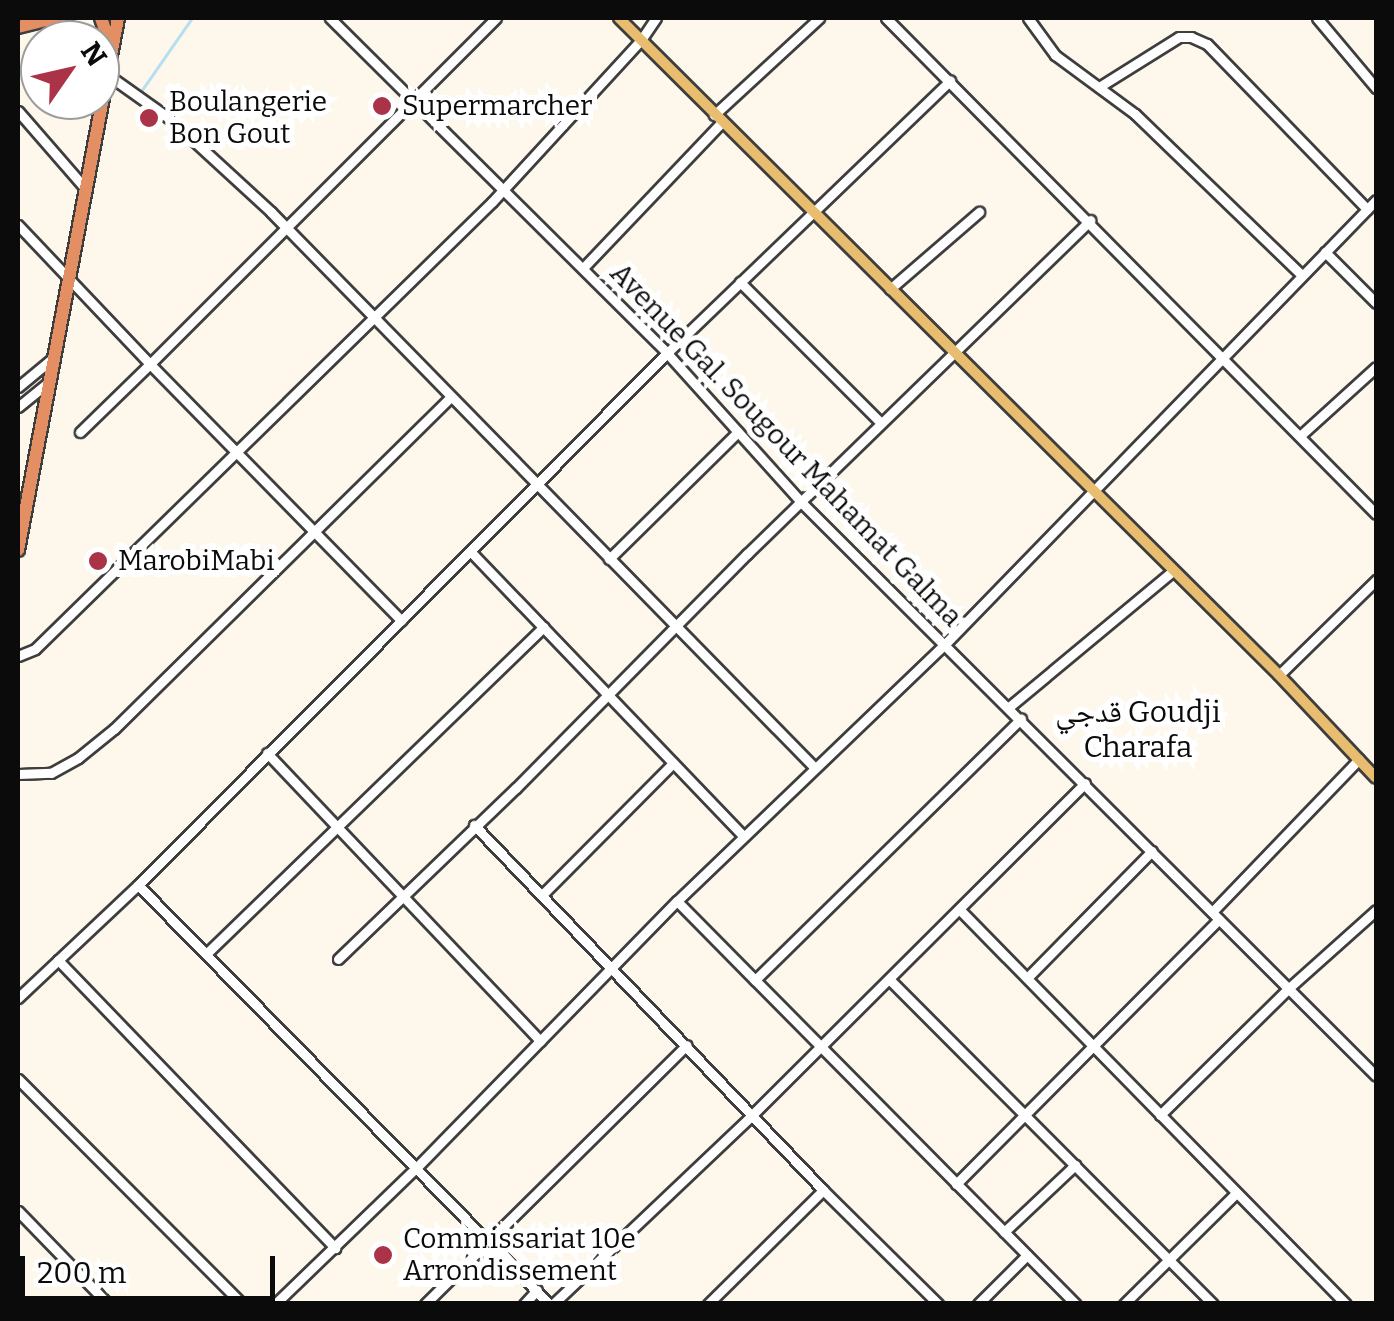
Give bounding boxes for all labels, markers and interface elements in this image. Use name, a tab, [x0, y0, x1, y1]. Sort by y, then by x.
north arrow	[20, 20, 120, 120]
text: N	[74, 36, 113, 72]
place label: Boulangerie Bon Gout	[169, 85, 327, 151]
place label: Supermarcher	[402, 89, 592, 123]
marker: Supermarcher	[371, 95, 393, 117]
marker: Boulangerie Bon Gout	[138, 107, 160, 129]
street label: Avenue Gal. Sougour Mahamat Galma	[603, 256, 969, 634]
place label: MarobiMabi	[118, 544, 275, 578]
marker: MarobiMabi	[87, 550, 109, 572]
district label: قدجي Goudji Charafa	[1055, 694, 1221, 764]
place label: Commissariat 10e Arrondissement	[403, 1222, 636, 1288]
scale bar	[25, 1236, 280, 1298]
marker: Commissariat 10e Arrondissement	[372, 1244, 394, 1266]
text: 200 m	[37, 1255, 126, 1291]

